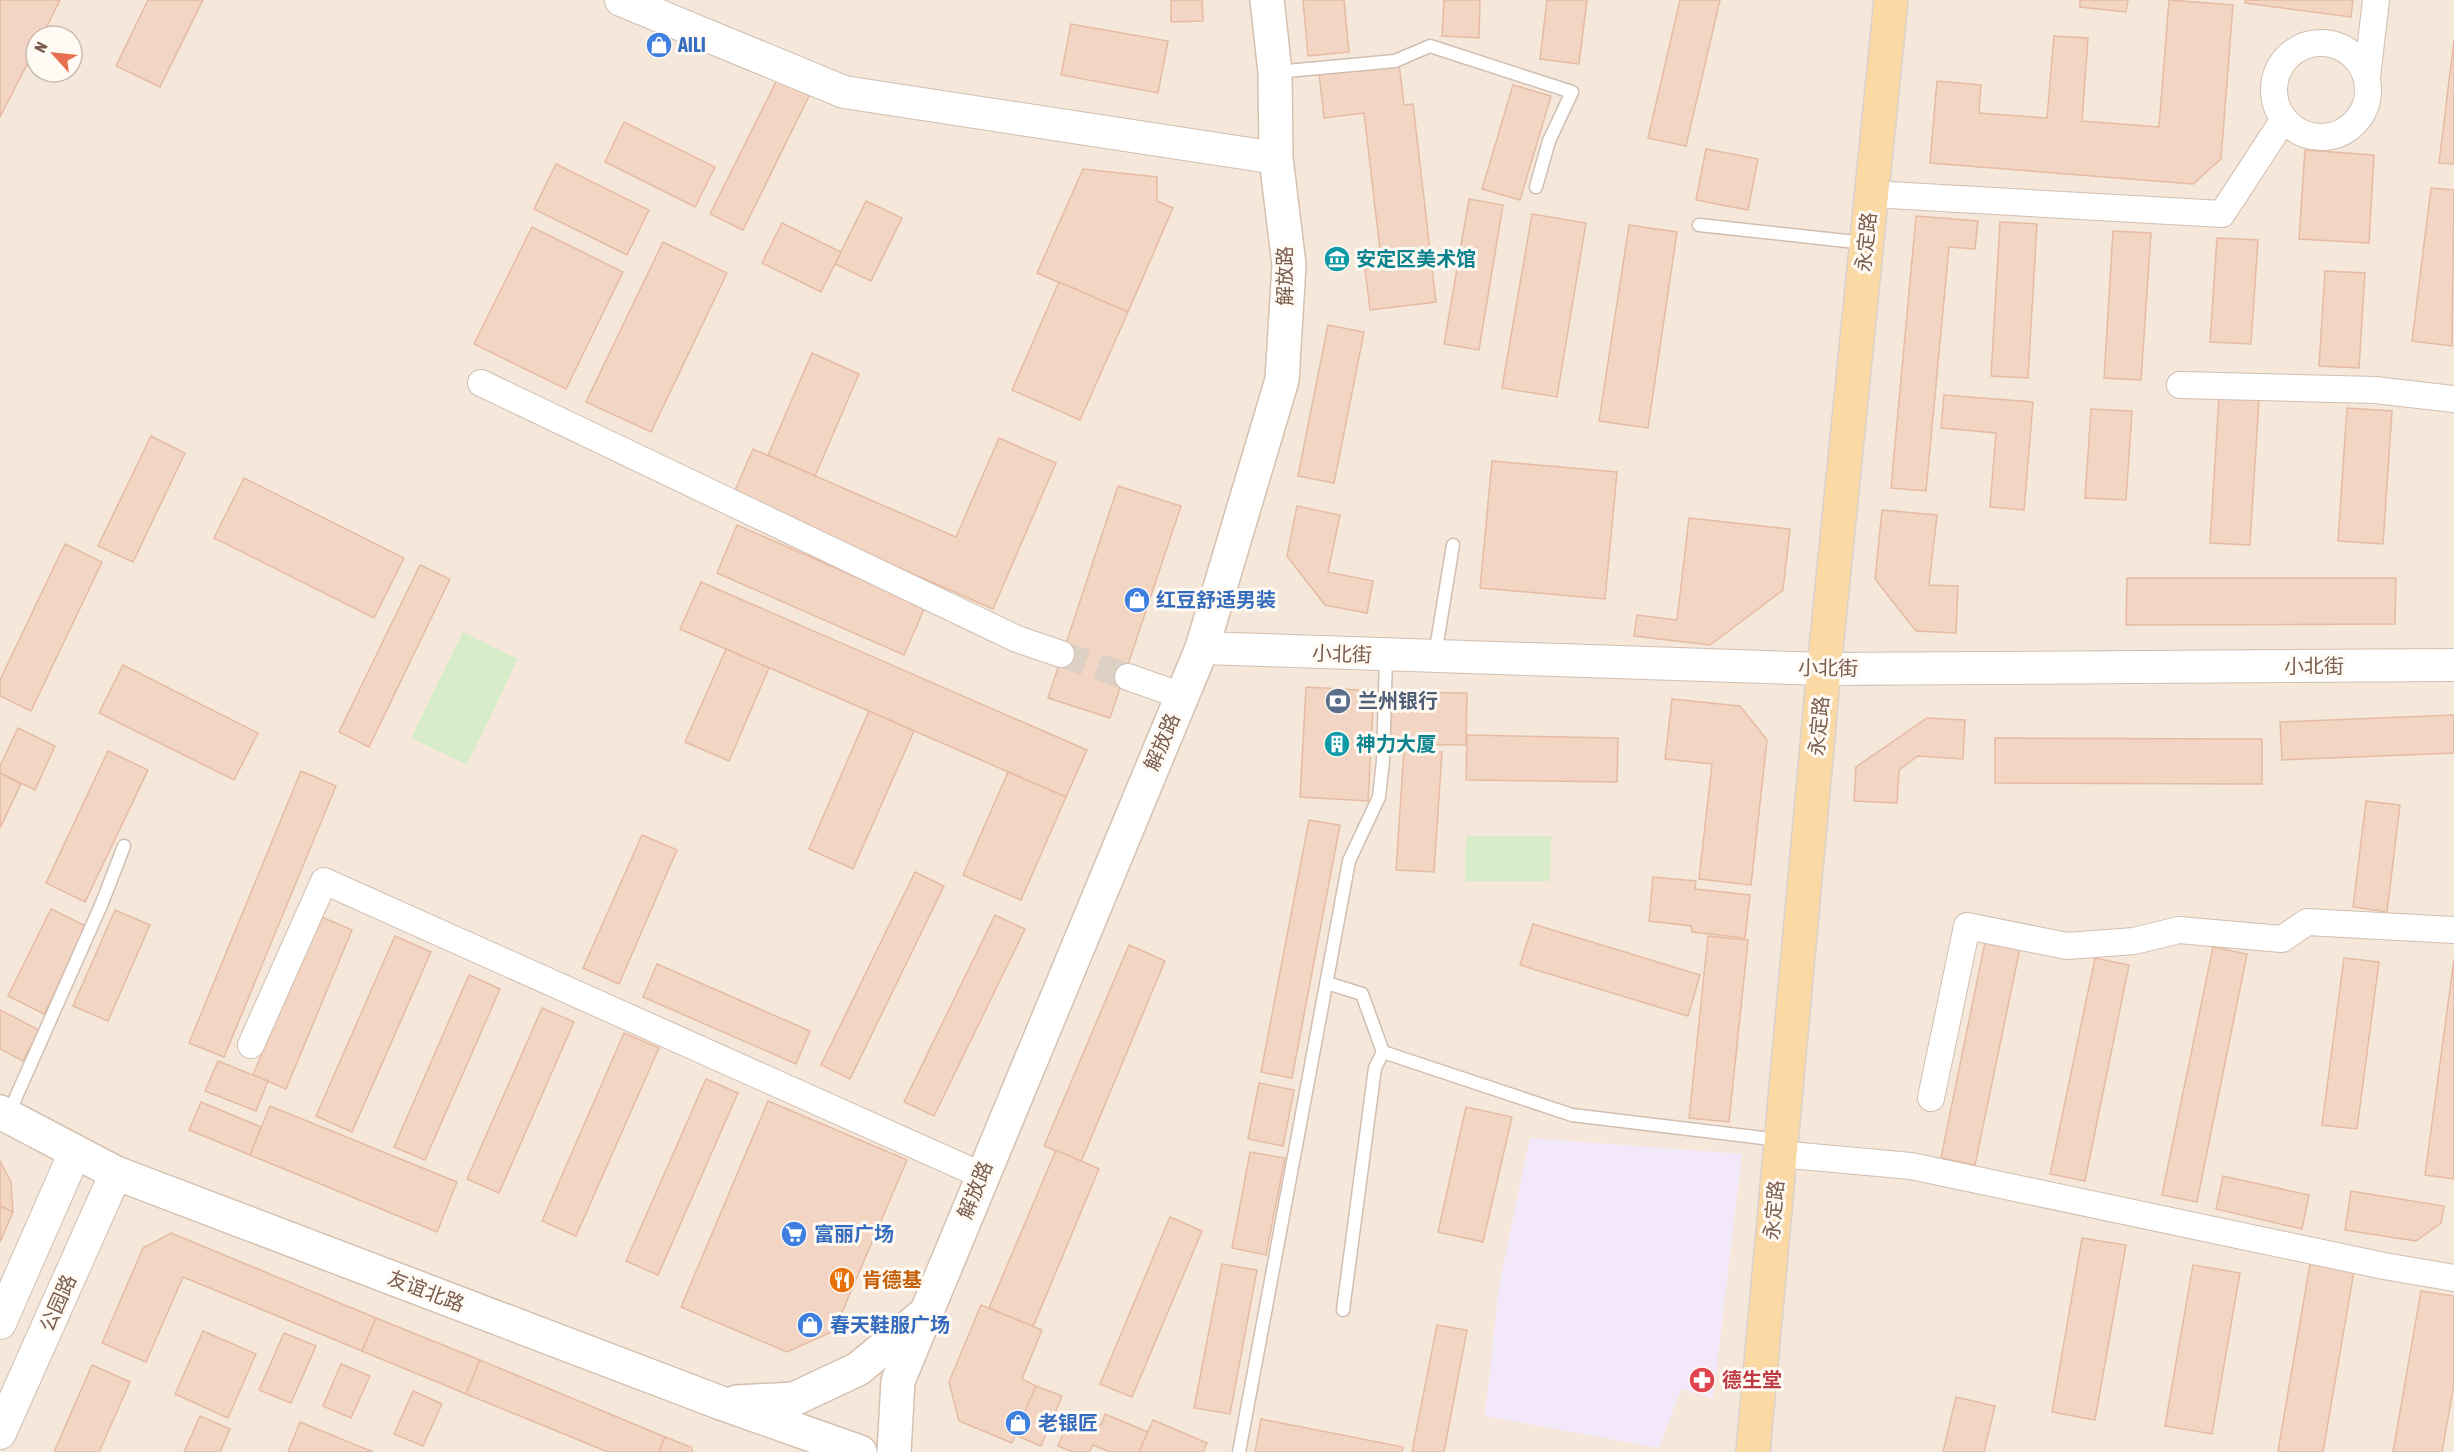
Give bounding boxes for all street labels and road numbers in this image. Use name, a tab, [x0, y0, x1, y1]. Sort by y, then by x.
street label: 永定路	[1851, 211, 1880, 273]
street label: 解放路	[1273, 246, 1296, 306]
street label: 小北街	[1312, 641, 1372, 666]
street label: 小北街	[2284, 654, 2344, 677]
street label: 小北街	[1798, 655, 1858, 680]
street label: 永定路	[1804, 695, 1833, 757]
street label: 解放路	[1139, 710, 1184, 774]
street label: 解放路	[953, 1158, 996, 1222]
street label: 永定路	[1759, 1179, 1788, 1241]
street label: 友谊北路	[385, 1265, 468, 1316]
street label: 公园路	[35, 1271, 80, 1335]

